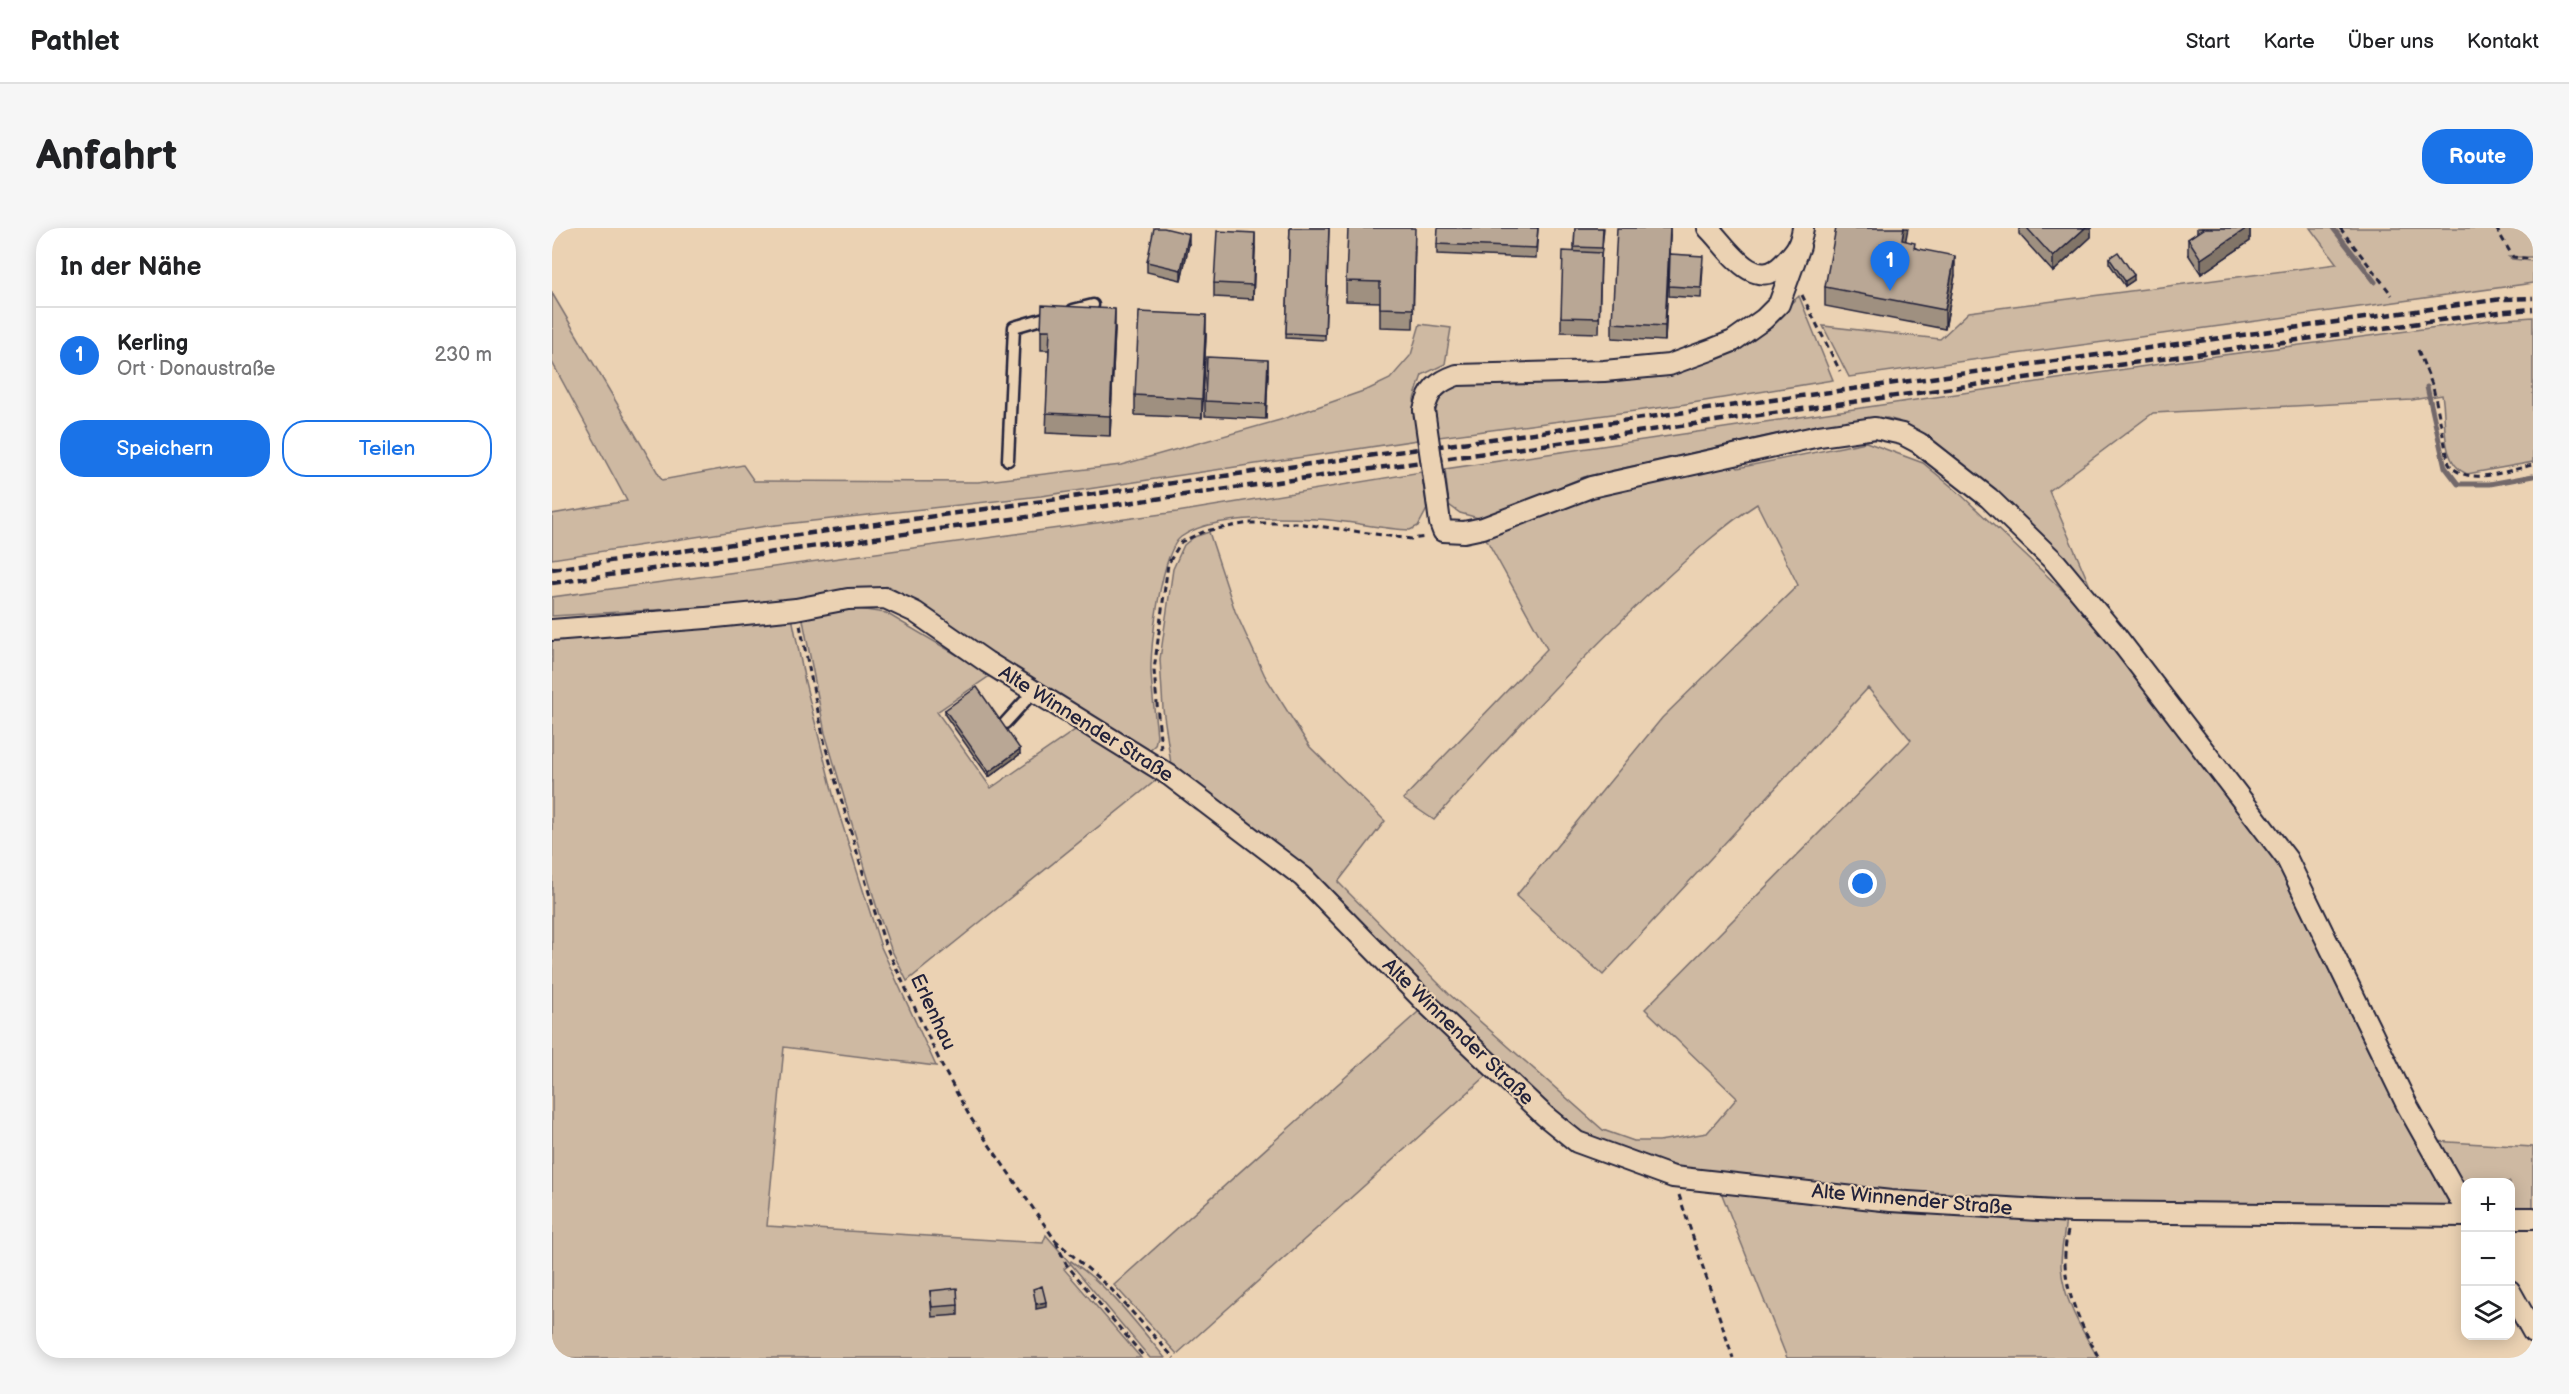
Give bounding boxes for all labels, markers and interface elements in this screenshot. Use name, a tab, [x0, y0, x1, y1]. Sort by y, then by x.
text: Pathlet	[30, 25, 119, 58]
text: Start	[2186, 29, 2230, 54]
text: Karte	[2263, 29, 2315, 54]
text: Über uns	[2348, 29, 2434, 54]
text: Kontakt	[2467, 29, 2539, 54]
button: Route	[2422, 129, 2533, 184]
text: Anfahrt	[36, 131, 177, 182]
pin: 1	[1870, 242, 1910, 291]
text: In der Nähe	[60, 252, 202, 283]
text: Kerling	[117, 330, 188, 357]
text: 1	[75, 343, 84, 367]
text: 230 m	[435, 343, 492, 367]
text: Ort · Donaustraße	[117, 357, 275, 381]
button: Speichern	[60, 420, 270, 477]
button: Teilen	[282, 420, 492, 477]
street label: Alte Winnender Straße	[994, 660, 1178, 788]
your location	[1848, 869, 1877, 898]
street label: Alte Winnender Straße	[1377, 953, 1539, 1111]
street label: Erlenhau	[905, 970, 961, 1054]
map controls	[2461, 1178, 2515, 1340]
button: +	[2461, 1178, 2515, 1232]
street label: Alte Winnender Straße	[1811, 1179, 2013, 1221]
button: −	[2461, 1232, 2515, 1286]
button: layers	[2461, 1286, 2515, 1340]

